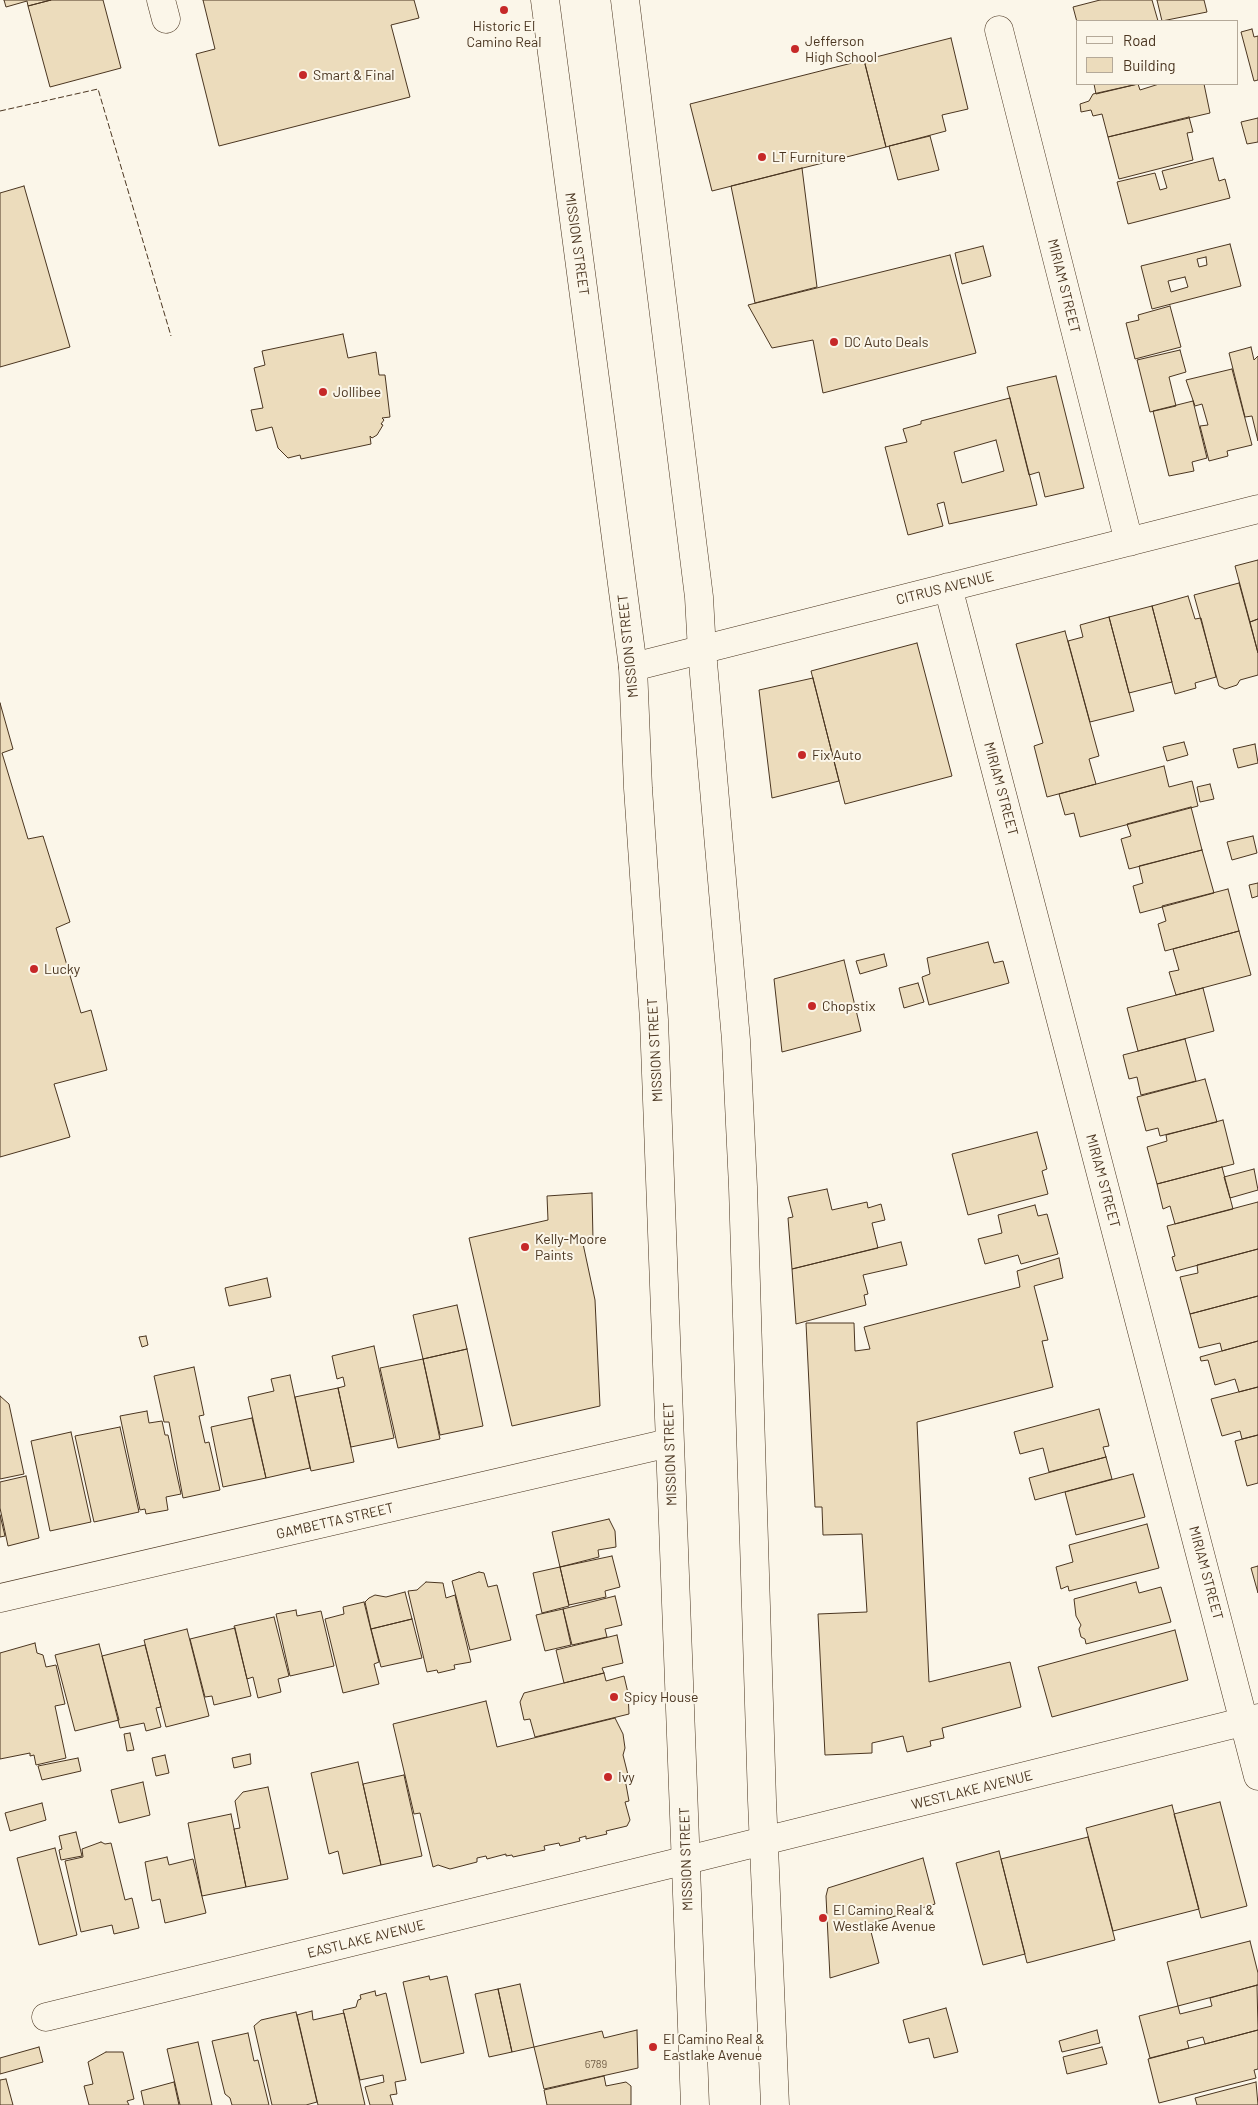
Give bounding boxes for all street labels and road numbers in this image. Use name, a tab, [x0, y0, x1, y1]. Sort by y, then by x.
street label: MISSION STREET	[561, 191, 593, 297]
street label: MIRIAM STREET	[1044, 237, 1084, 335]
street label: CITRUS AVENUE	[894, 568, 996, 608]
street label: MISSION STREET	[614, 593, 642, 699]
street label: MIRIAM STREET	[980, 740, 1022, 838]
street label: MISSION STREET	[644, 998, 666, 1102]
street label: MIRIAM STREET	[1082, 1132, 1124, 1230]
street label: MISSION STREET	[660, 1402, 680, 1506]
street label: GAMBETTA STREET	[275, 1499, 395, 1543]
street label: MIRIAM STREET	[1185, 1524, 1227, 1622]
street label: WESTLAKE AVENUE	[910, 1767, 1034, 1813]
street label: MISSION STREET	[676, 1807, 696, 1911]
street label: EASTLAKE AVENUE	[305, 1916, 427, 1962]

